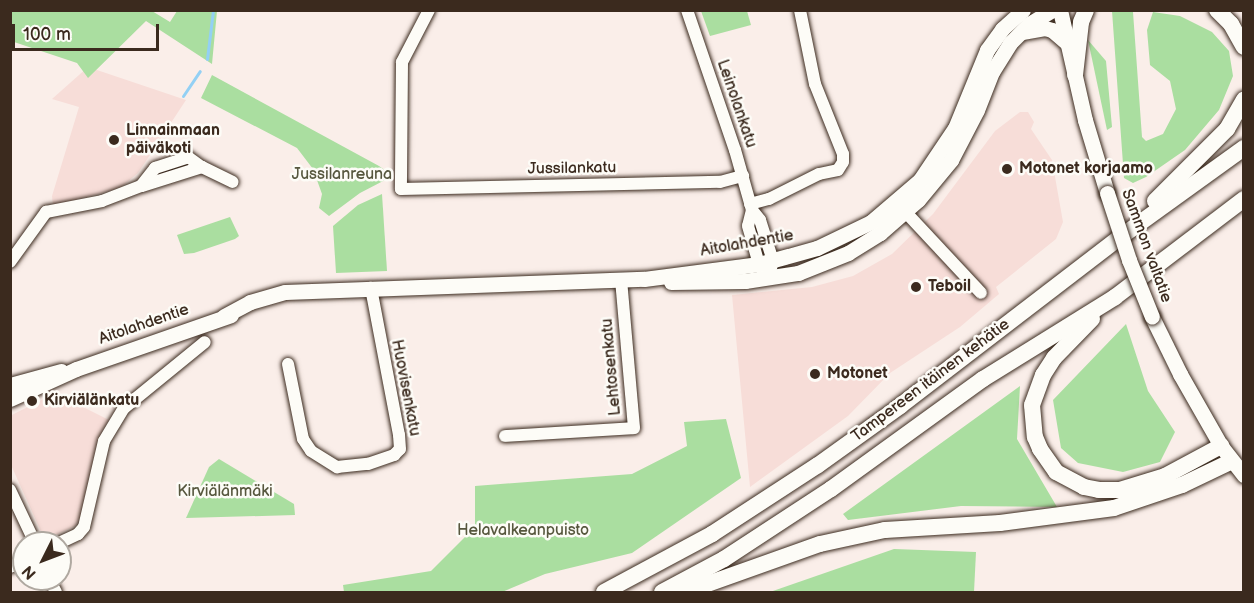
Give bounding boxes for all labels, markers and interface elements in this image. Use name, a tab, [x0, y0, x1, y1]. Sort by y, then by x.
scale bar	[15, 12, 162, 50]
text: 100 m	[23, 24, 71, 45]
street label: Leinolankatu	[712, 57, 760, 151]
place label: Linnainmaan päiväkoti	[126, 121, 220, 159]
marker: Linnainmaan päiväkoti	[107, 133, 121, 147]
street label: Jussilankatu	[527, 159, 617, 179]
place label: Motonet korjaamo	[1019, 159, 1153, 179]
marker: Motonet korjaamo	[1000, 162, 1014, 176]
park label: Jussilanreuna	[292, 165, 392, 185]
street label: Sammon valtatie	[1117, 187, 1175, 305]
street label: Aitolahdentie	[699, 226, 795, 262]
place label: Teboil	[928, 277, 971, 297]
marker: Teboil	[909, 280, 923, 294]
street label: Aitolahdentie	[96, 301, 192, 349]
street label: Tampereen itäinen kehätie	[848, 315, 1014, 447]
street label: Lehtosenkatu	[598, 318, 626, 416]
street label: Huovisenkatu	[386, 338, 424, 438]
place label: Motonet	[827, 364, 888, 384]
marker: Motonet	[808, 367, 822, 381]
place label: Kirviälänkatu	[44, 391, 139, 411]
marker: Kirviälänkatu	[25, 394, 39, 408]
park label: Kirviälänmäki	[177, 482, 273, 502]
park label: Helavalkeanpuisto	[457, 521, 589, 541]
north arrow	[12, 531, 72, 591]
text: N	[19, 561, 41, 583]

